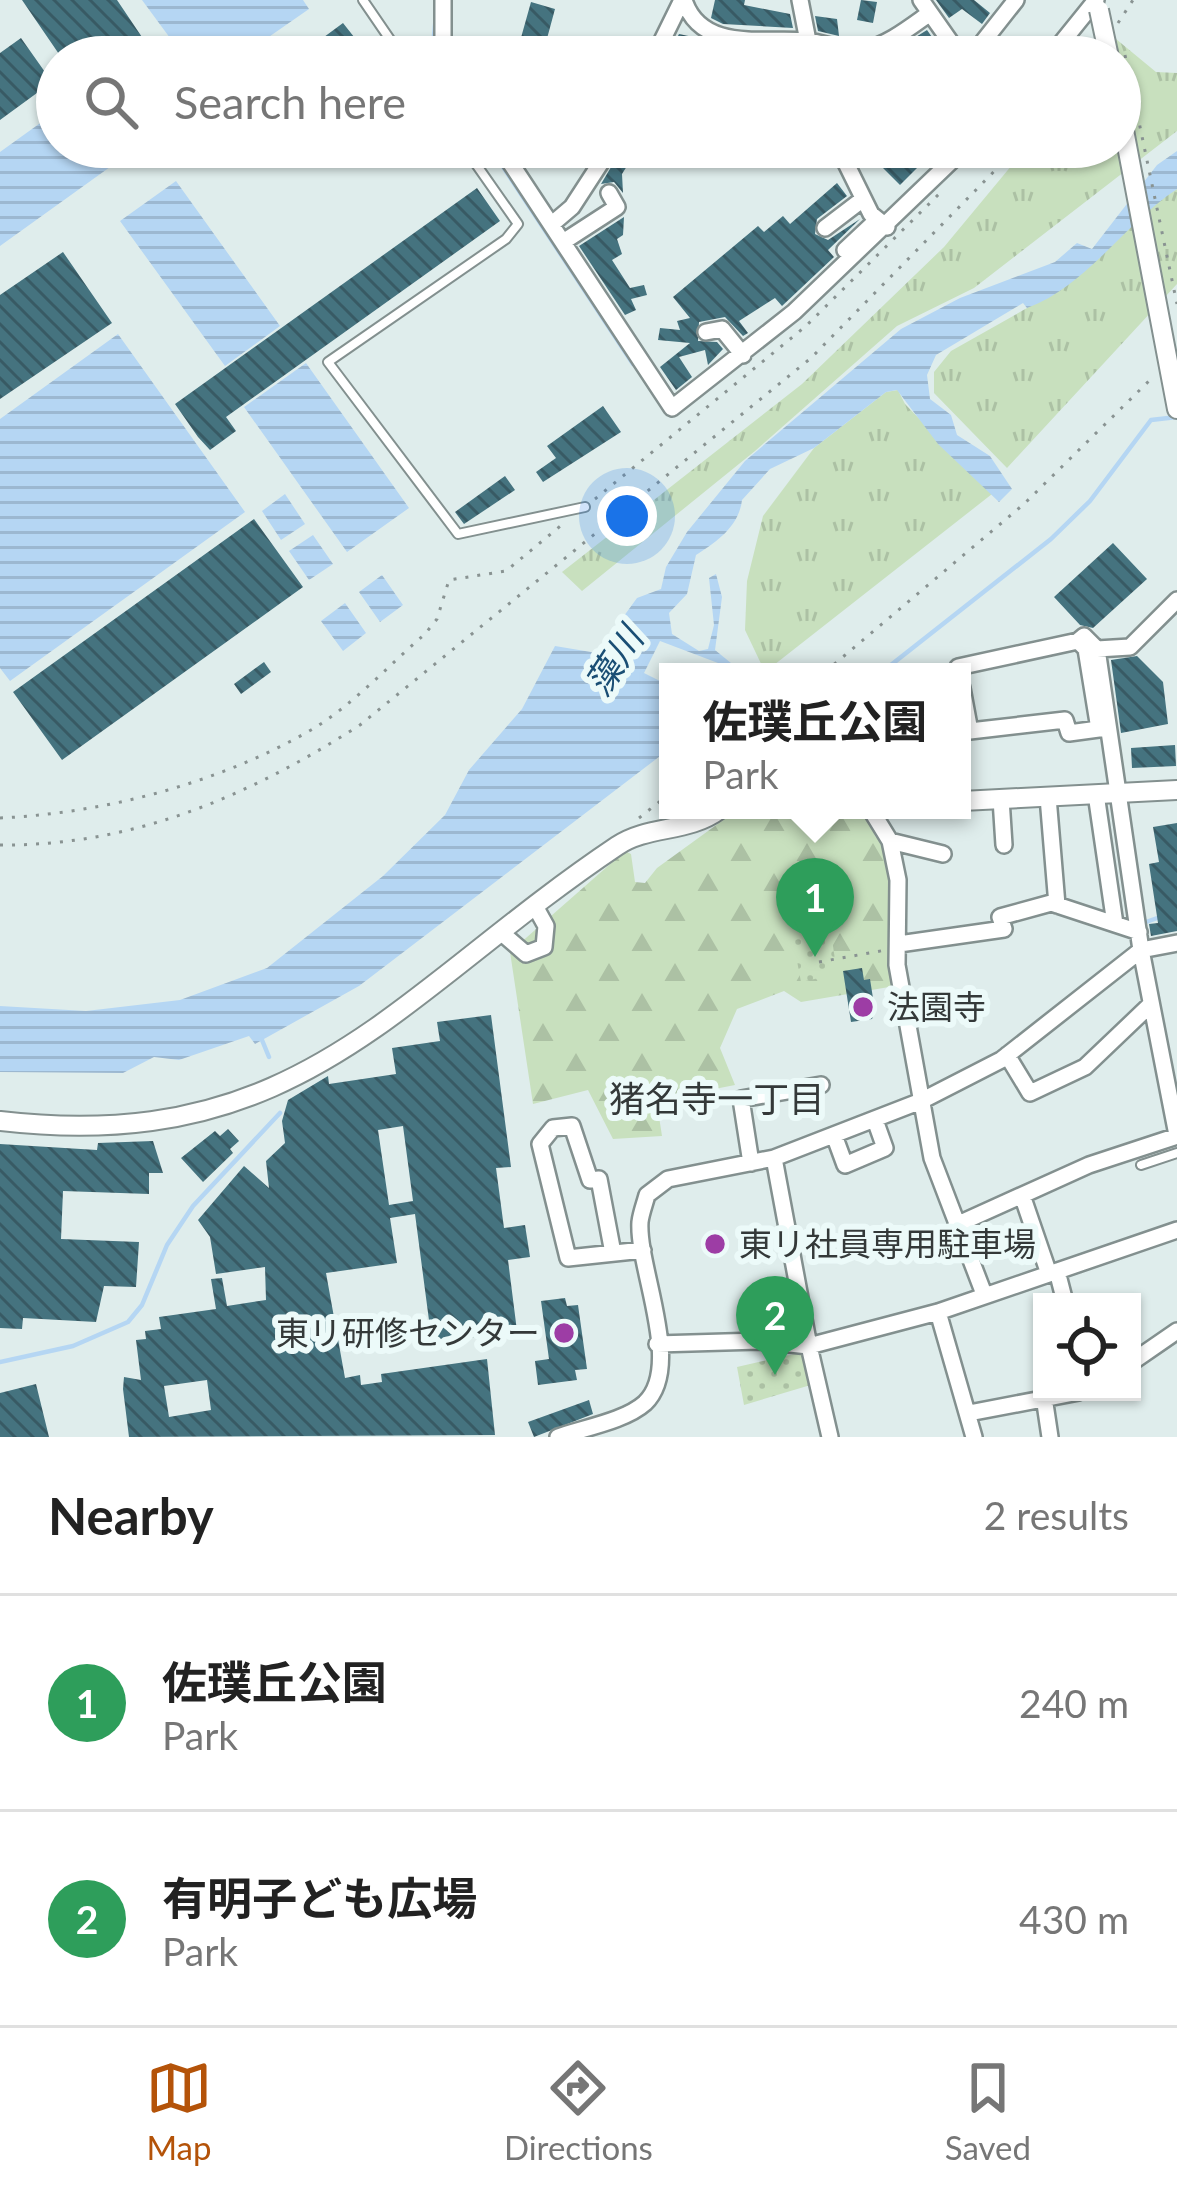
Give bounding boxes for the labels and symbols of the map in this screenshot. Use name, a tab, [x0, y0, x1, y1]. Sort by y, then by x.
your location	[597, 486, 657, 546]
water label: 藻川	[575, 615, 653, 703]
pin: 1	[776, 858, 854, 957]
place label: 法園寺	[887, 986, 986, 1026]
marker: 法園寺	[850, 994, 876, 1020]
district label: 猪名寺一丁目	[609, 1076, 825, 1120]
place label: 東リ社員専用駐車場	[739, 1223, 1036, 1263]
marker: 東リ社員専用駐車場	[702, 1231, 728, 1257]
pin: 2	[736, 1276, 814, 1375]
place label: 東リ研修センター	[276, 1312, 540, 1352]
marker: 東リ研修センター	[551, 1320, 577, 1346]

